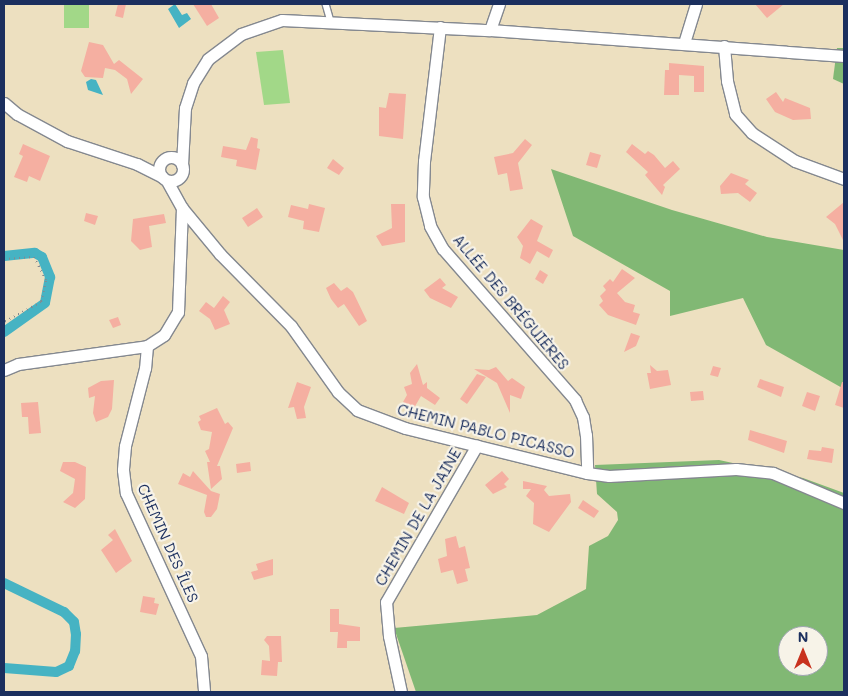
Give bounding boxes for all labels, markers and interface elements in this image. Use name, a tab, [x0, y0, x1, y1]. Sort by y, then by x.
street label: ALLÉE DES BRÉGUIÈRES	[449, 231, 573, 373]
street label: CHEMIN PABLO PICASSO	[395, 400, 577, 462]
street label: CHEMIN DE LA JAINE	[371, 445, 465, 589]
street label: CHEMIN DES ÎLES	[134, 481, 202, 605]
north arrow	[778, 626, 828, 676]
text: N	[798, 627, 808, 646]

